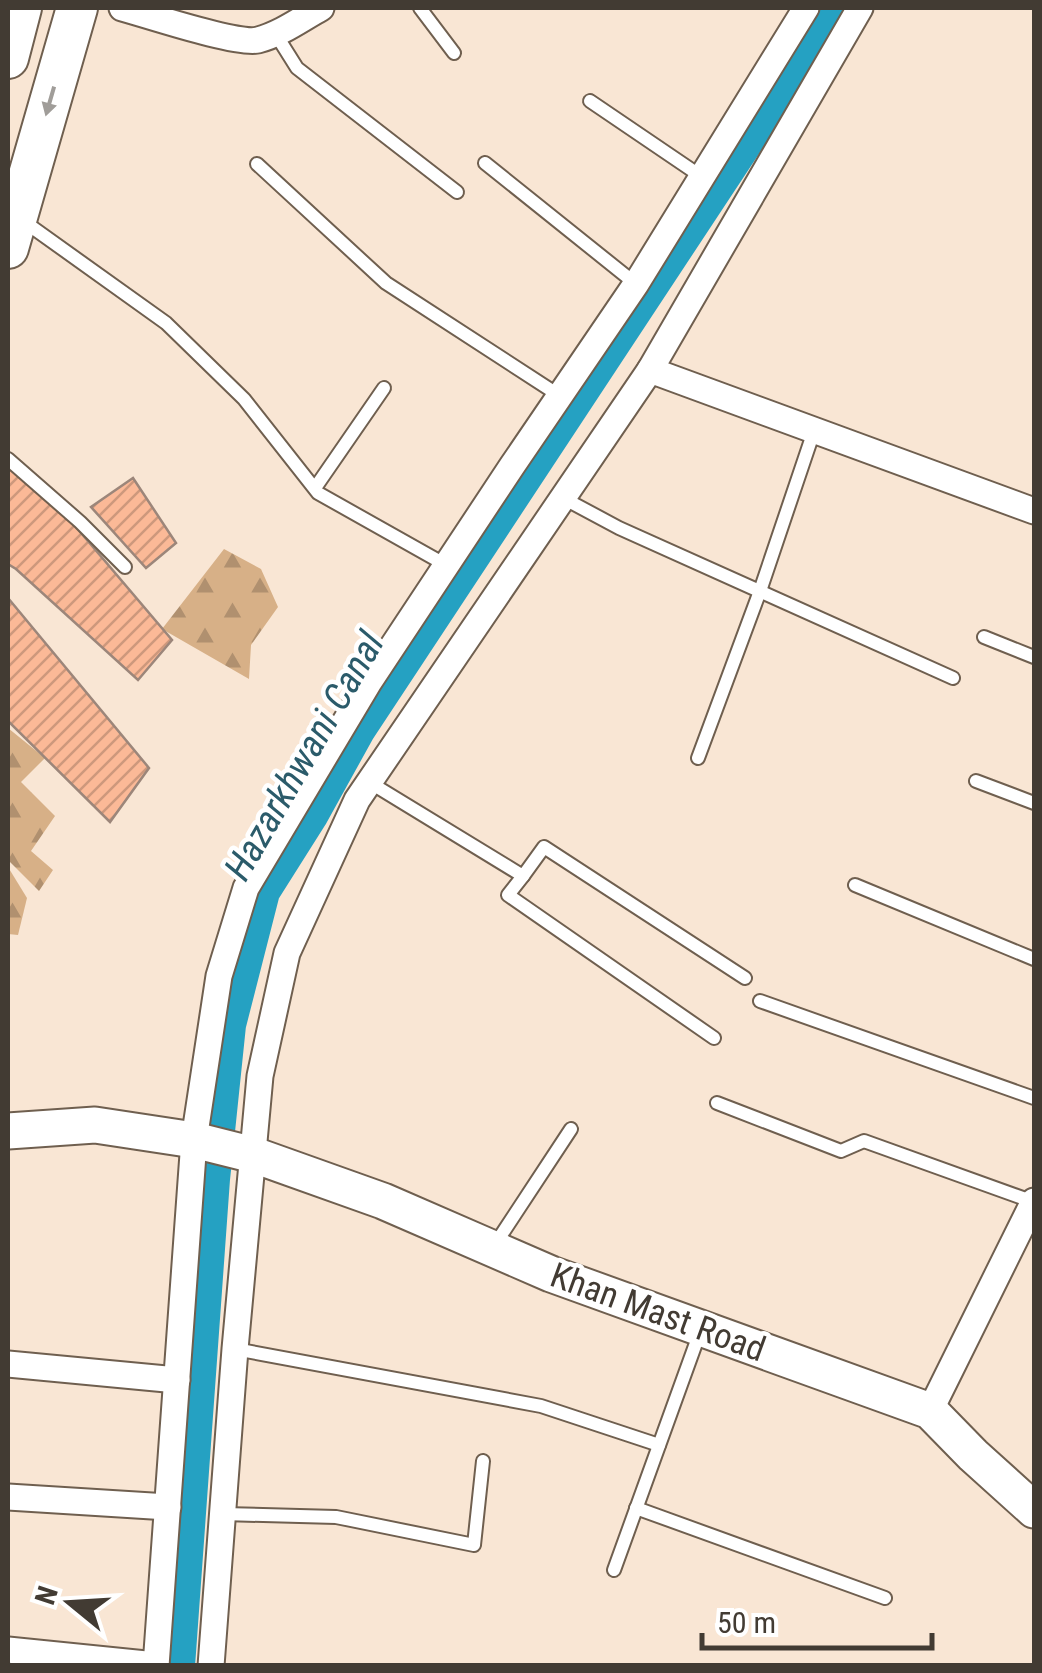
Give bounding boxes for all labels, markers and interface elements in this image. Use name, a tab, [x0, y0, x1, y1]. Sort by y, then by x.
one-way arrow	[42, 86, 57, 117]
water label: Hazarkhwani Canal	[215, 624, 393, 888]
street label: Khan Mast Road	[545, 1255, 771, 1370]
north arrow	[20, 1553, 120, 1653]
text: N	[28, 1582, 65, 1609]
scale bar	[702, 1588, 932, 1650]
text: 50 m	[717, 1605, 776, 1640]

